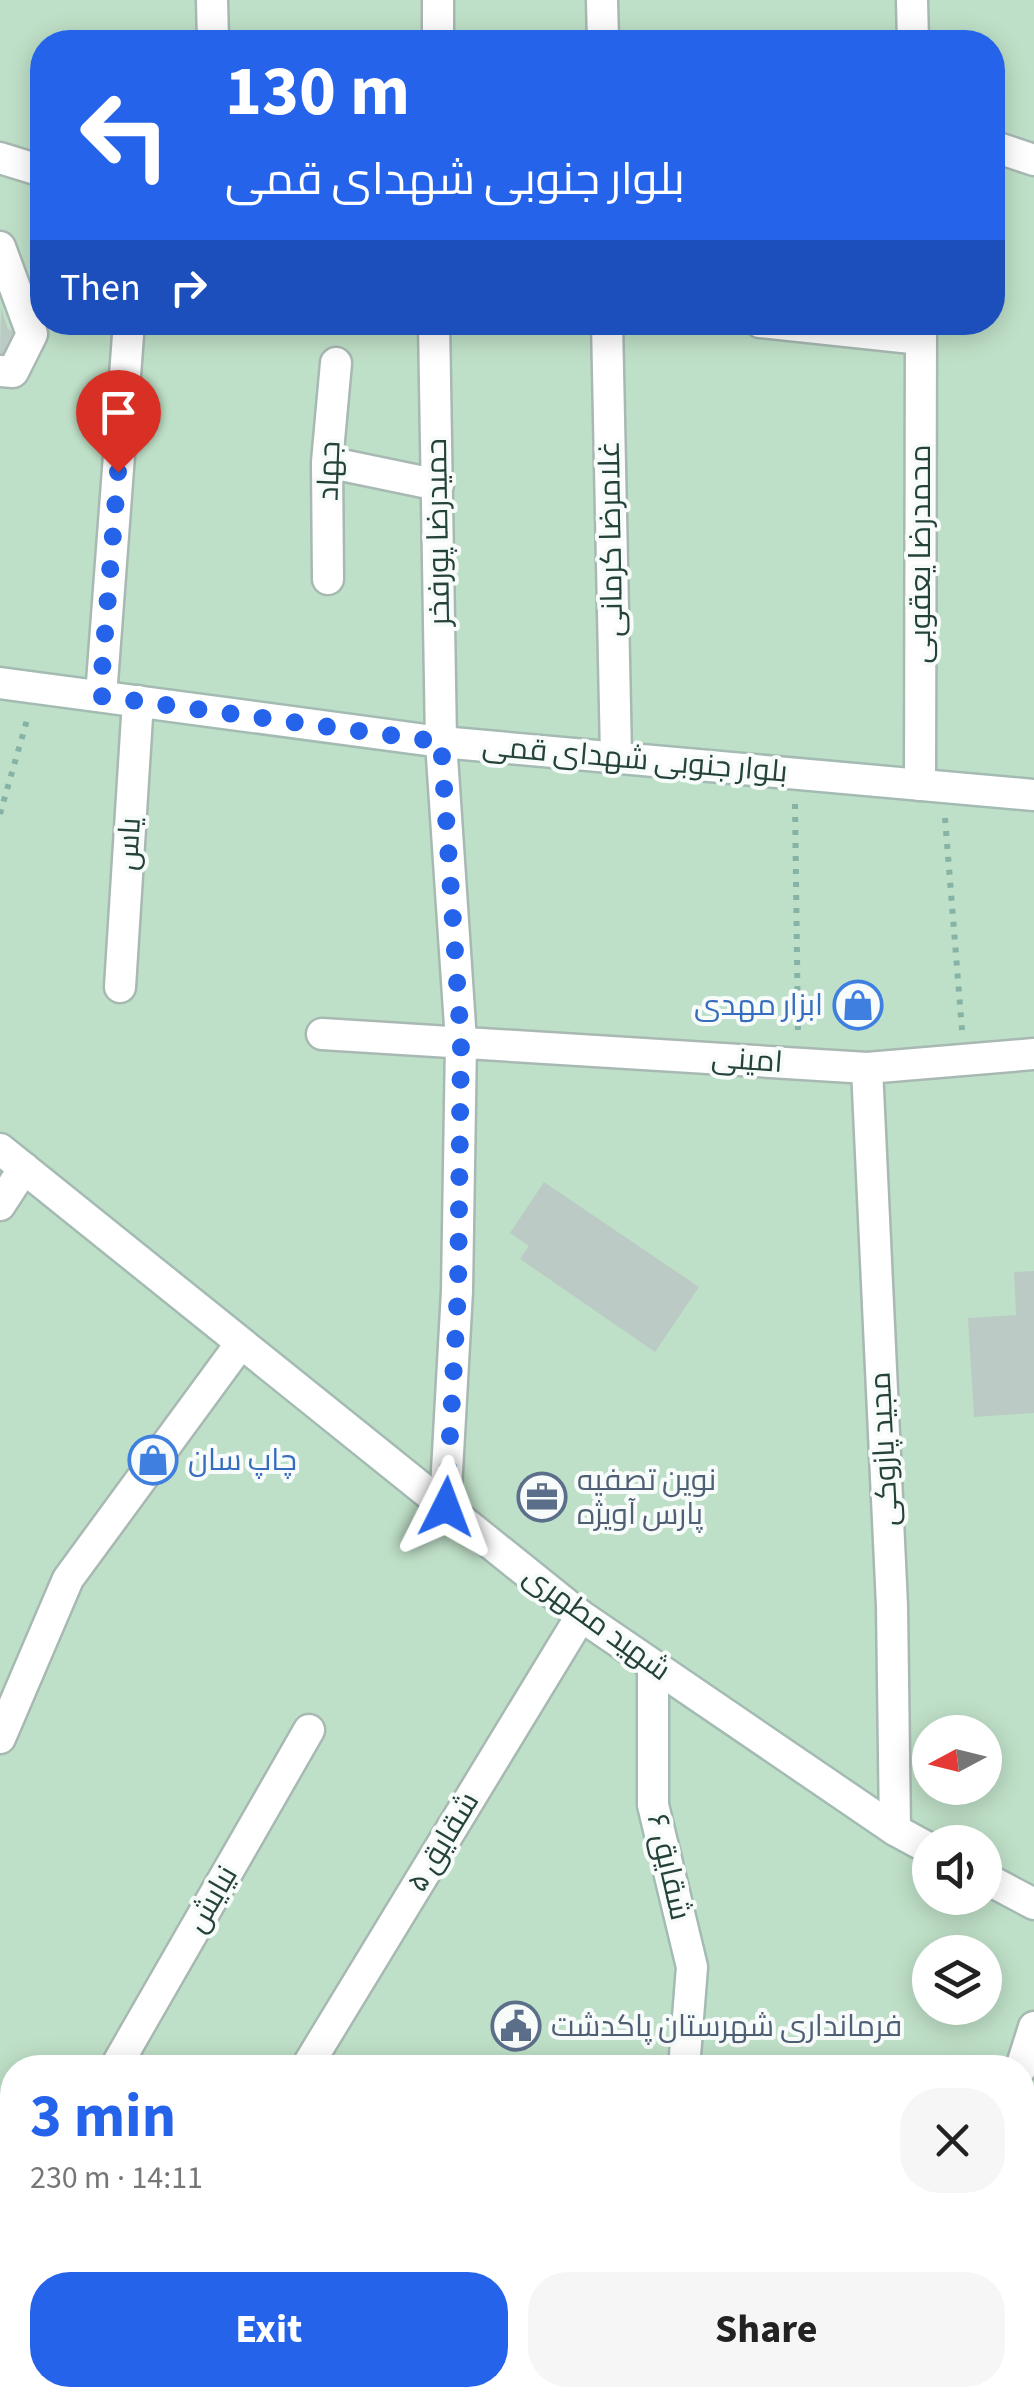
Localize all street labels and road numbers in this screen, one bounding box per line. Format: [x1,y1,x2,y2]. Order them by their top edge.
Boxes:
street label: حمیدرضا پورفخر [415,438,461,628]
street label: جهاد [306,440,352,502]
street label: غلامرضا کرمانی [588,441,634,637]
street label: محمدرضا یعقوبی [899,444,942,664]
street label: بلوار جنوبی شهدای قمی [480,724,790,794]
street label: یاس [106,816,152,872]
street label: امینی [710,1036,784,1084]
street label: مجید پازوکی [858,1371,910,1527]
street label: شهید مطهری [514,1555,680,1691]
street label: شقایق ۵ [396,1784,490,1900]
street label: شقایق ۶ [636,1810,702,1924]
street label: نیایش [176,1857,248,1941]

